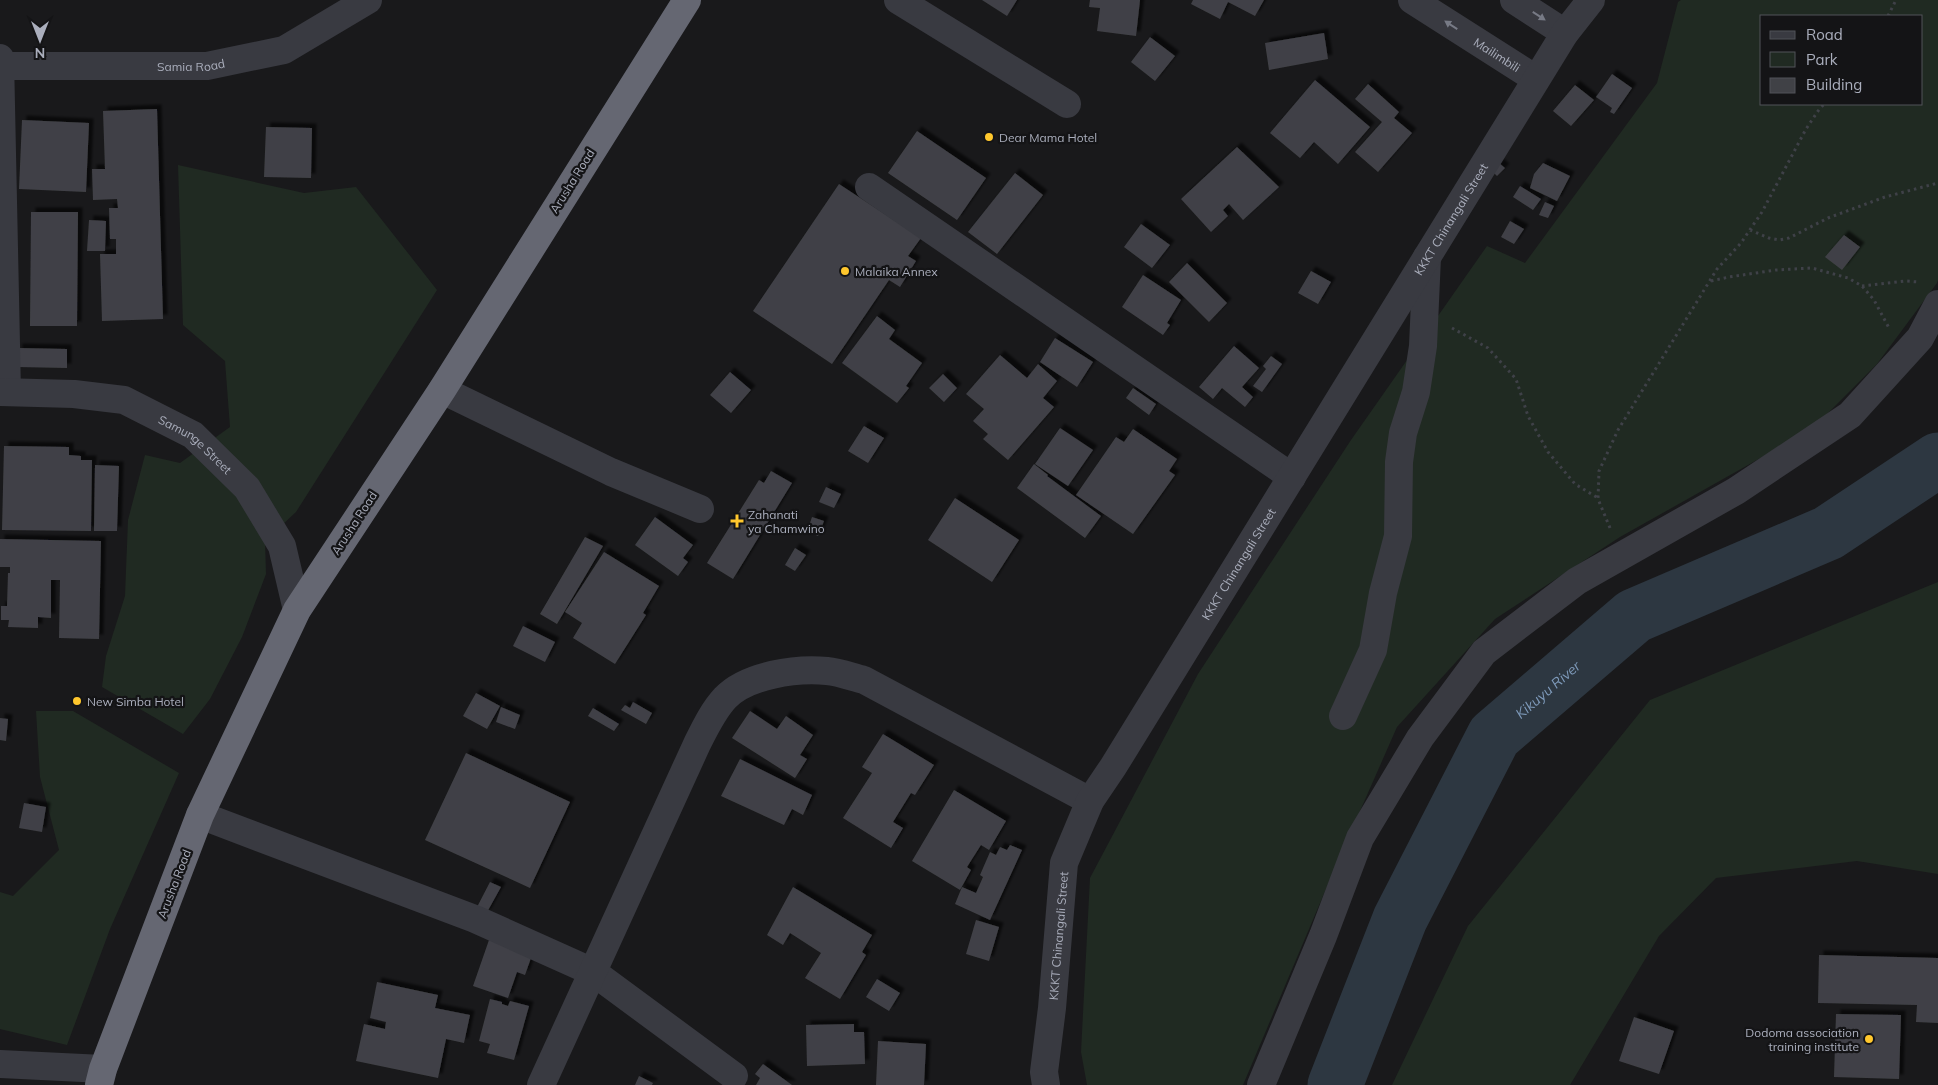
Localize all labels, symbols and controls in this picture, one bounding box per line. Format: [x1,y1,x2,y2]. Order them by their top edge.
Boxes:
one-way arrow [1533,12,1546,21]
north arrow [15,15,65,65]
legend [1760,15,1923,105]
one-way arrow [1444,20,1458,29]
text: Road [1806,25,1843,44]
street label: Mailimbili [1471,34,1523,75]
text: N [35,44,45,62]
text: Park [1806,50,1838,69]
street label: Samia Road [157,55,226,74]
text: Building [1806,75,1862,94]
place label: Dear Mama Hotel [999,130,1097,145]
marker: Dear Mama Hotel [983,131,995,143]
street label: Arusha Road [546,146,598,216]
street label: KKKT Chinangali Street [1410,160,1491,278]
place label: Malaika Annex [855,264,938,279]
marker: Malaika Annex [839,265,851,277]
street label: Samunge Street [156,411,235,477]
street label: Arusha Road [328,488,380,558]
street label: KKKT Chinangali Street [1198,505,1278,623]
place label: Zahanati ya Chamwino [748,507,825,536]
marker: Zahanati ya Chamwino [730,514,744,528]
water label: Kikuyu River [1512,656,1585,723]
place label: New Simba Hotel [87,694,184,709]
marker: New Simba Hotel [71,695,83,707]
street label: Arusha Road [154,847,194,921]
street label: KKKT Chinangali Street [1045,871,1071,1001]
place label: Dodoma association training institute [1745,1025,1859,1054]
marker: Dodoma association training institute [1863,1033,1875,1045]

